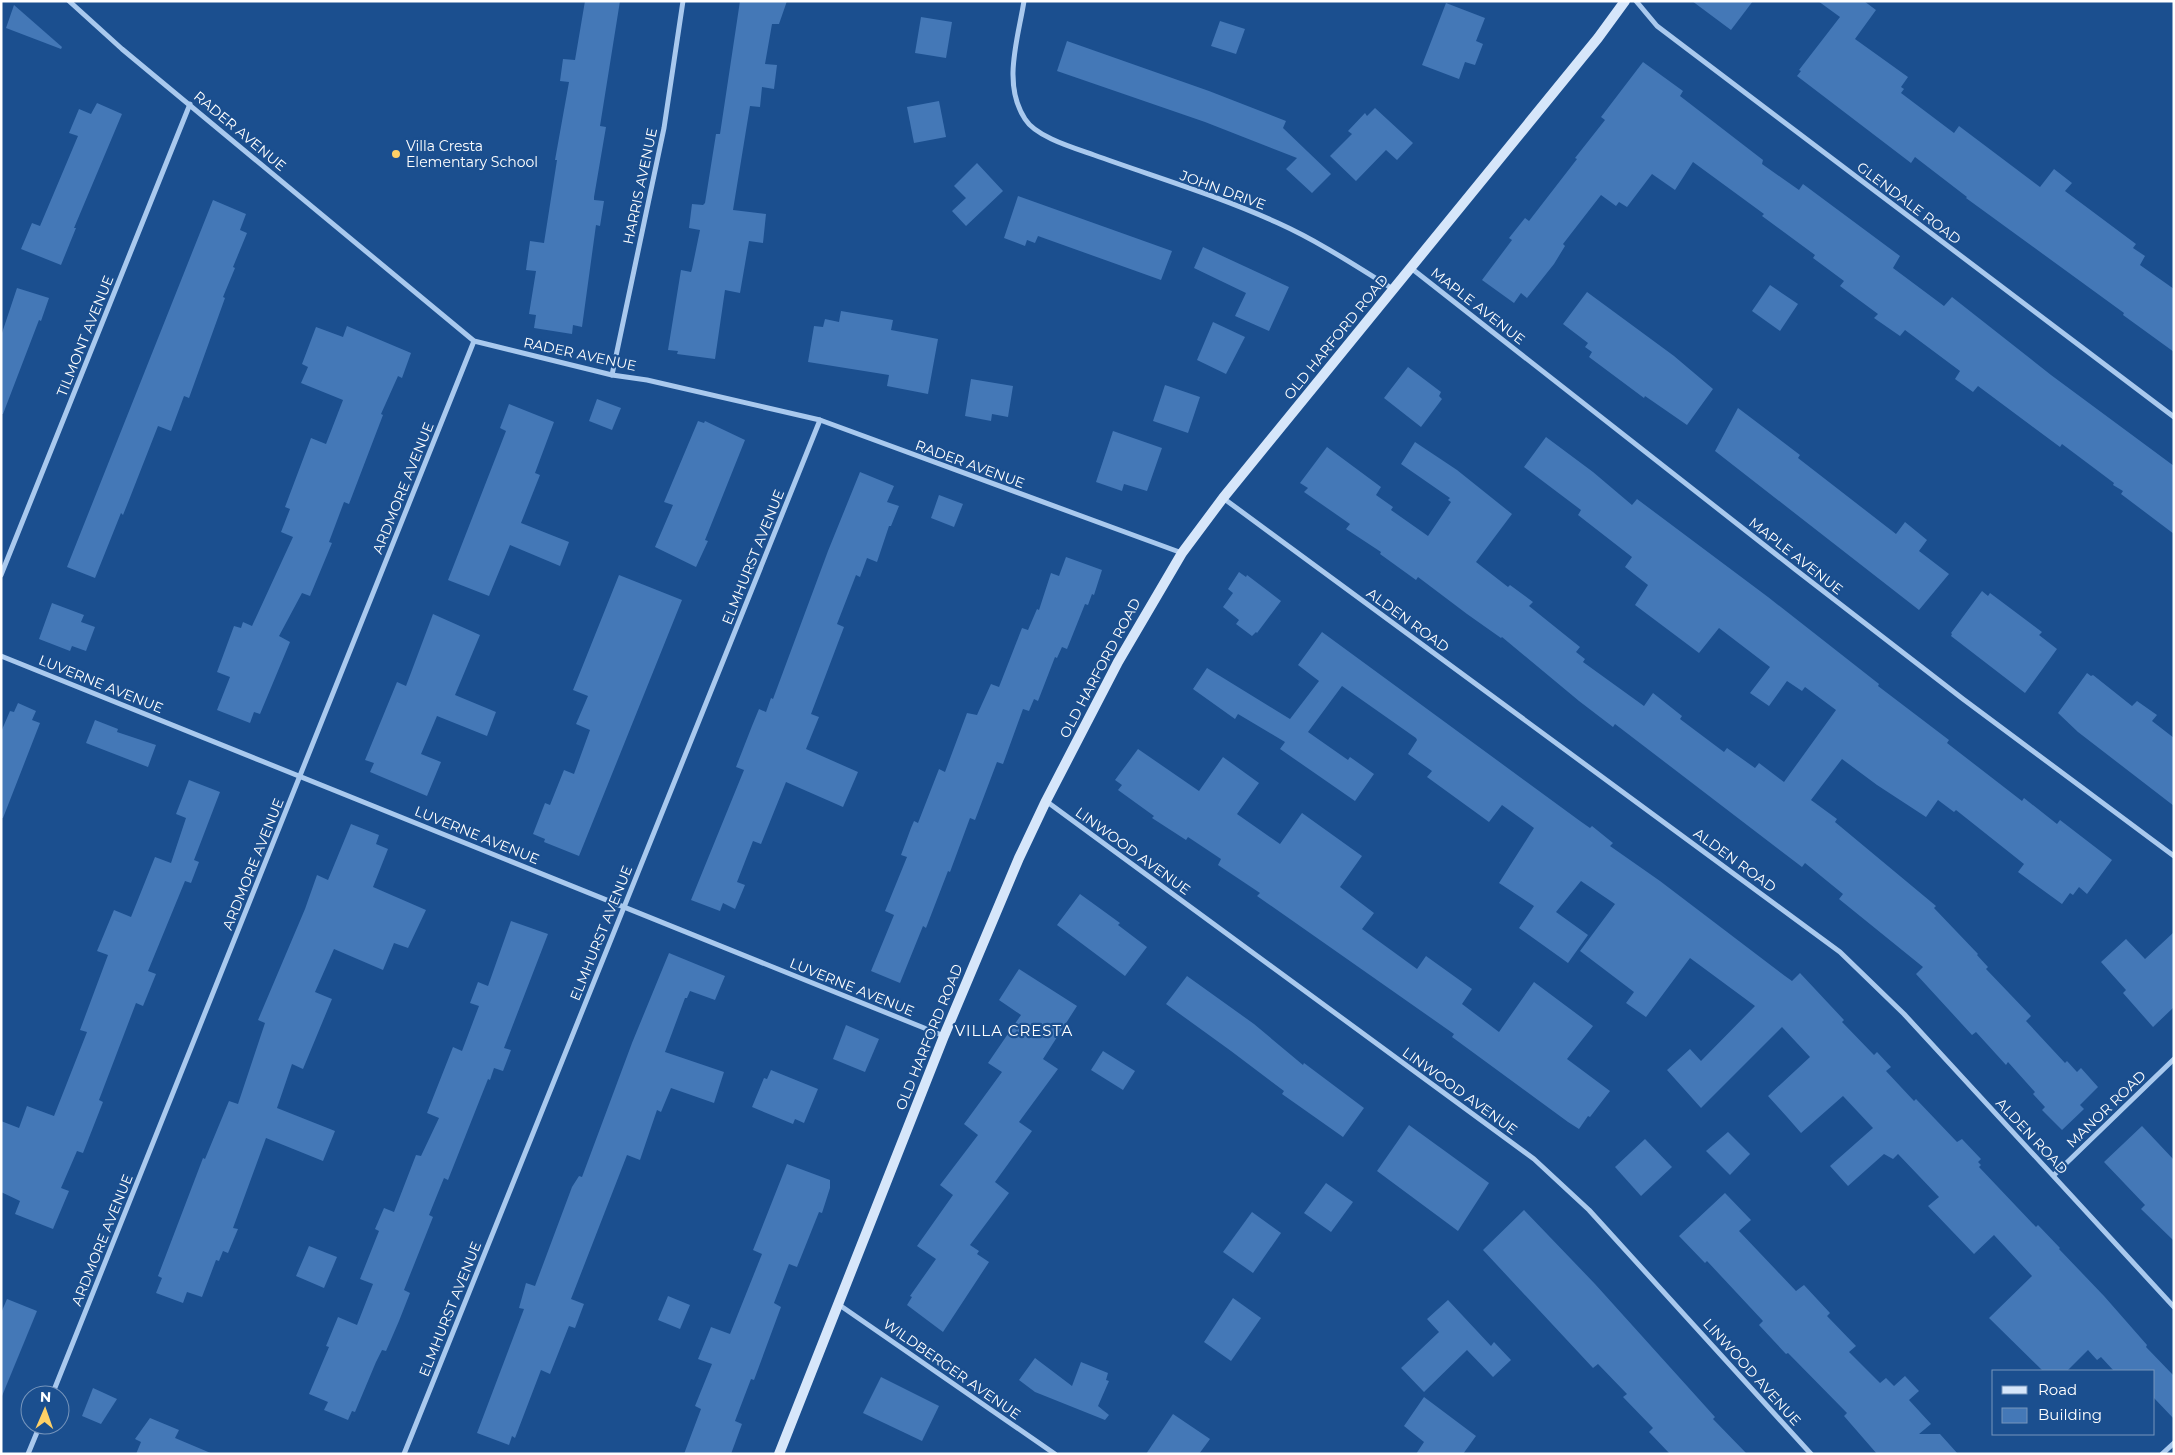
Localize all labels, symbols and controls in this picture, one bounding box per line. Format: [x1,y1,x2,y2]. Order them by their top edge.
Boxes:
street label: RADER AVENUE [190,87,290,175]
street label: HARRIS AVENUE [619,126,661,246]
place label: Villa Cresta Elementary School [406,137,538,171]
marker: Villa Cresta Elementary School [390,148,402,160]
street label: GLENDALE ROAD [1853,158,1965,248]
street label: JOHN DRIVE [1177,166,1268,214]
street label: MAPLE AVENUE [1427,264,1529,348]
street label: OLD HARFORD ROAD [1280,271,1392,403]
street label: TILMONT AVENUE [52,273,118,399]
street label: RADER AVENUE [522,333,638,375]
street label: ARDMORE AVENUE [368,420,438,556]
street label: RADER AVENUE [913,436,1027,492]
street label: ELMHURST AVENUE [718,487,788,627]
street label: MAPLE AVENUE [1745,514,1847,598]
street label: ALDEN ROAD [1363,584,1453,656]
street label: OLD HARFORD ROAD [1055,595,1145,741]
street label: LUVERNE AVENUE [36,651,166,717]
street label: ARDMORE AVENUE [218,796,288,932]
street label: LUVERNE AVENUE [412,802,542,868]
street label: LINWOOD AVENUE [1072,803,1194,899]
street label: ALDEN ROAD [1690,824,1780,896]
street label: ELMHURST AVENUE [566,863,636,1003]
street label: LUVERNE AVENUE [787,954,917,1020]
street label: OLD HARFORD ROAD [891,961,967,1113]
district label: VILLA CRESTA [955,1021,1073,1040]
street label: LINWOOD AVENUE [1399,1043,1521,1139]
street label: MANOR ROAD [2062,1067,2150,1151]
street label: ALDEN ROAD [1992,1094,2072,1178]
street label: ARDMORE AVENUE [67,1172,137,1308]
street label: ELMHURST AVENUE [415,1239,485,1379]
street label: WILDBERGER AVENUE [880,1315,1024,1423]
street label: LINWOOD AVENUE [1699,1315,1805,1429]
legend [1992,1370,2155,1435]
text: Road [2038,1380,2077,1399]
north arrow [20,1385,70,1435]
text: N [39,1388,51,1406]
text: Building [2038,1405,2102,1424]

